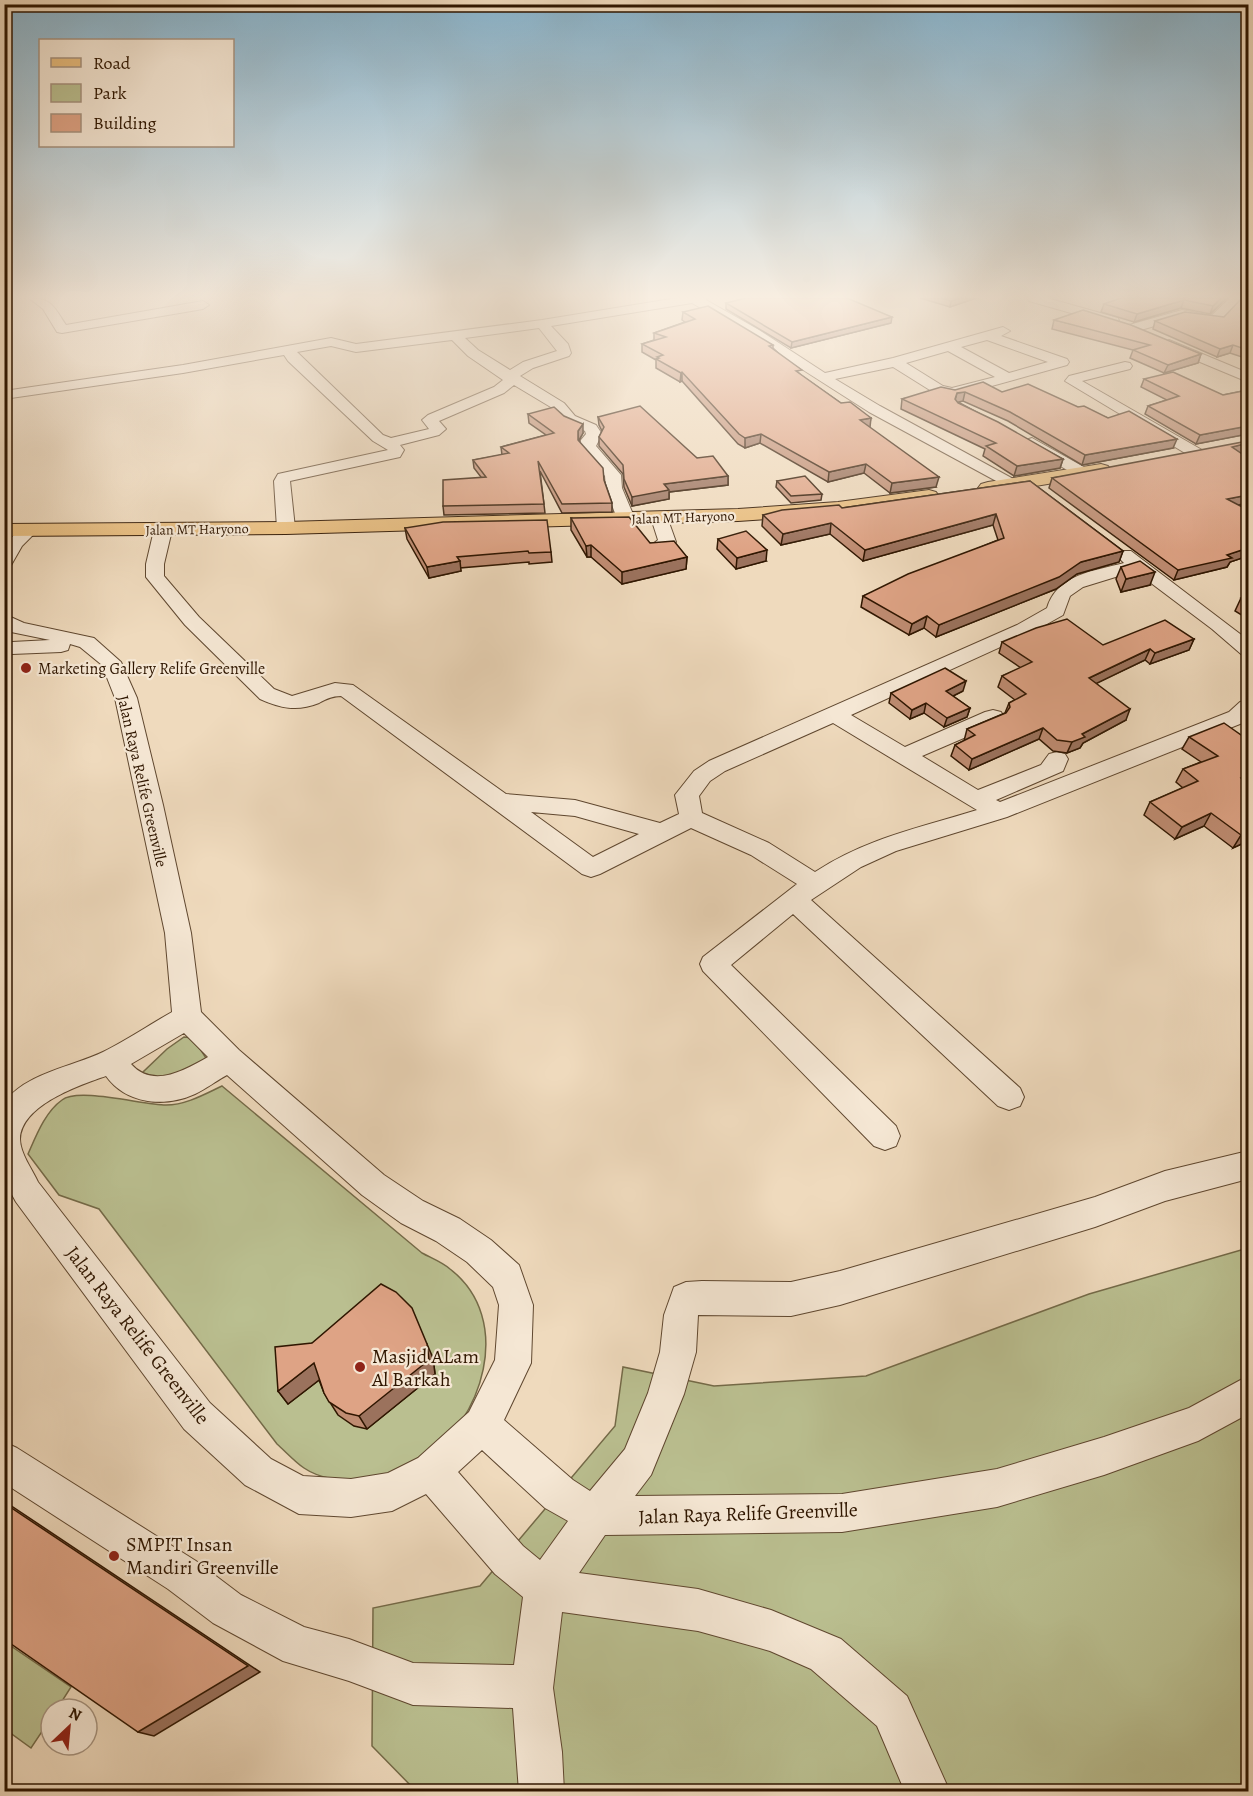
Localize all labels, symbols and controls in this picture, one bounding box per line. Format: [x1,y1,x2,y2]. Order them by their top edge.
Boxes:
legend [39,39,234,147]
text: Road [93,51,131,75]
text: Park [93,81,127,105]
text: Building [93,111,157,135]
street label: Jalan MT Haryono [631,506,735,529]
street label: Jalan MT Haryono [145,519,249,540]
place label: Marketing Gallery Relife Greenville [38,658,265,680]
marker: Marketing Gallery Relife Greenville [19,661,33,675]
street label: Jalan Raya Relife Greenville [112,693,172,869]
street label: Jalan Raya Relife Greenville [59,1241,216,1430]
place label: Masjid ALam Al Barkah [371,1343,480,1393]
marker: Masjid ALam Al Barkah [353,1360,367,1374]
street label: Jalan Raya Relife Greenville [638,1496,858,1531]
place label: SMPIT Insan Mandiri Greenville [126,1531,279,1581]
marker: SMPIT Insan Mandiri Greenville [107,1549,121,1563]
north arrow [39,1697,99,1757]
text: N [65,1702,86,1727]

